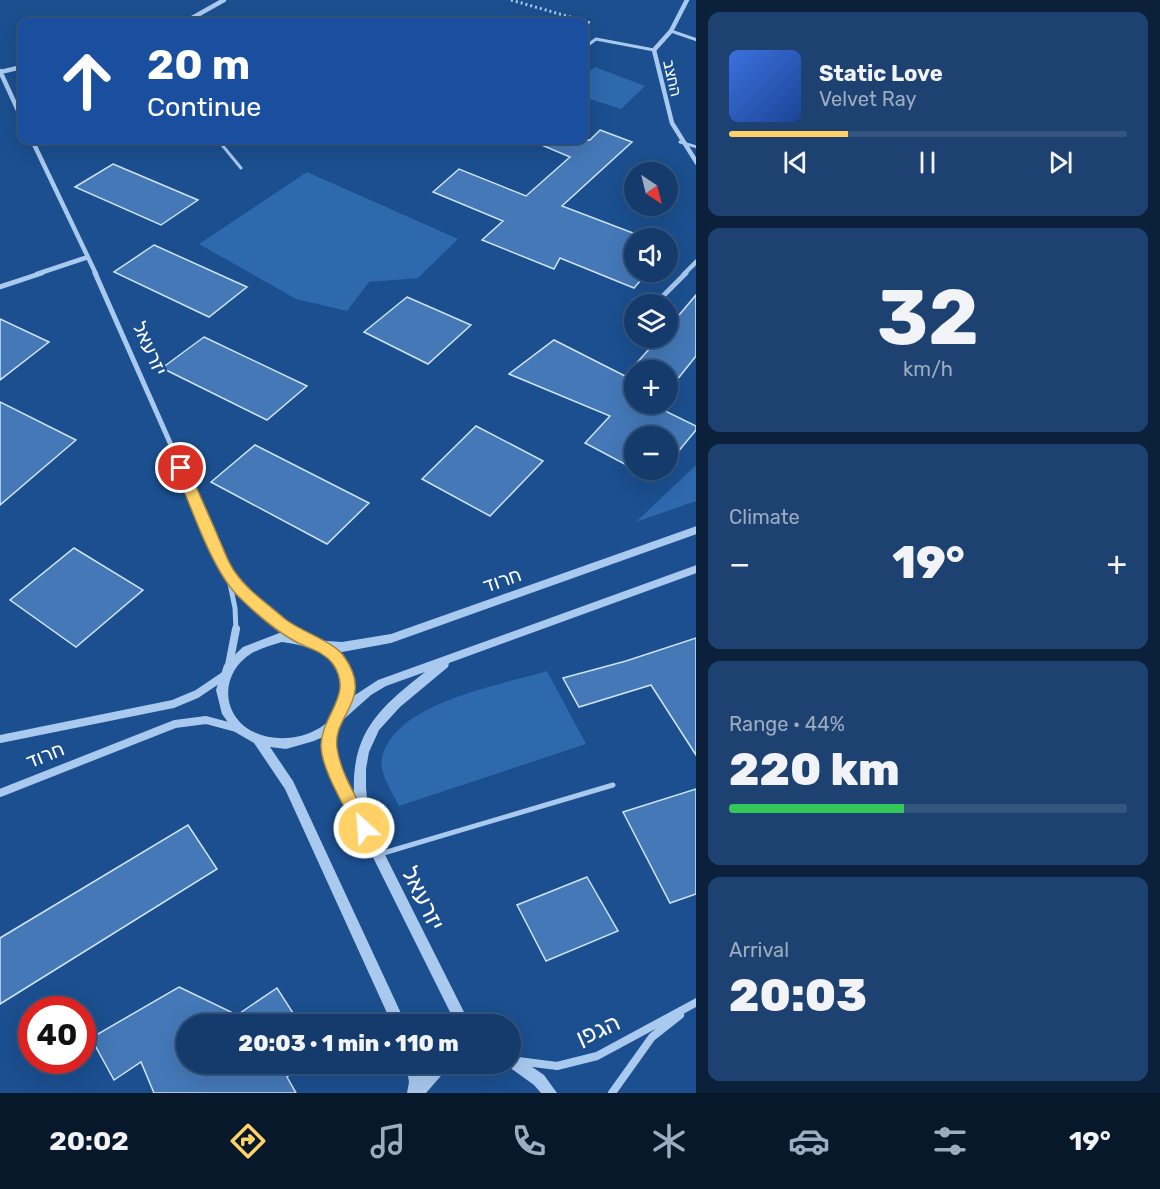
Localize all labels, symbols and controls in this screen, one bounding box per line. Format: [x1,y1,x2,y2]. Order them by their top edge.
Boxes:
text: 20 m [147,40,250,90]
icon: ahead [48,42,126,120]
street label: החצב [659,58,686,98]
text: Static Love [819,60,943,87]
text: Velvet Ray [819,87,917,111]
text: Continue [147,91,261,123]
icon: previous [779,146,812,179]
icon: pause [911,146,944,179]
icon: next [1044,146,1077,179]
north arrow [624,162,678,216]
map controls [624,162,678,480]
button: sound [624,228,678,282]
text: 32 [877,271,979,364]
button: layers [624,294,678,348]
street label: יזרעאל [127,317,173,379]
text: km/h [903,357,953,381]
button: + [624,360,678,414]
button: − [624,426,678,480]
pin [155,442,206,493]
icon: arrive [164,451,197,484]
text: Climate [729,505,800,529]
text: 19° [892,536,965,589]
text: − [729,544,750,583]
text: + [1106,544,1127,583]
street label: חרוד [480,562,524,598]
text: Range · 44% [729,712,845,736]
street label: חרוד [22,737,68,773]
text: 220 km [729,743,900,796]
position arrow [332,796,396,860]
street label: יזרעאל [395,861,451,935]
text: Arrival [729,938,789,962]
text: 20:03 [729,969,867,1022]
speed limit sign: 40 [18,996,96,1074]
street label: הגפן [572,1008,624,1052]
text: 20:03 · 1 min · 110 m [238,1030,459,1057]
icon: directions [227,1120,269,1162]
icon: music [367,1120,409,1162]
icon: phone [508,1120,550,1162]
icon: climate [648,1120,690,1162]
icon: car [788,1120,830,1162]
icon: filters [929,1120,971,1162]
text: 20:02 [49,1125,129,1157]
text: 19° [1069,1125,1111,1157]

